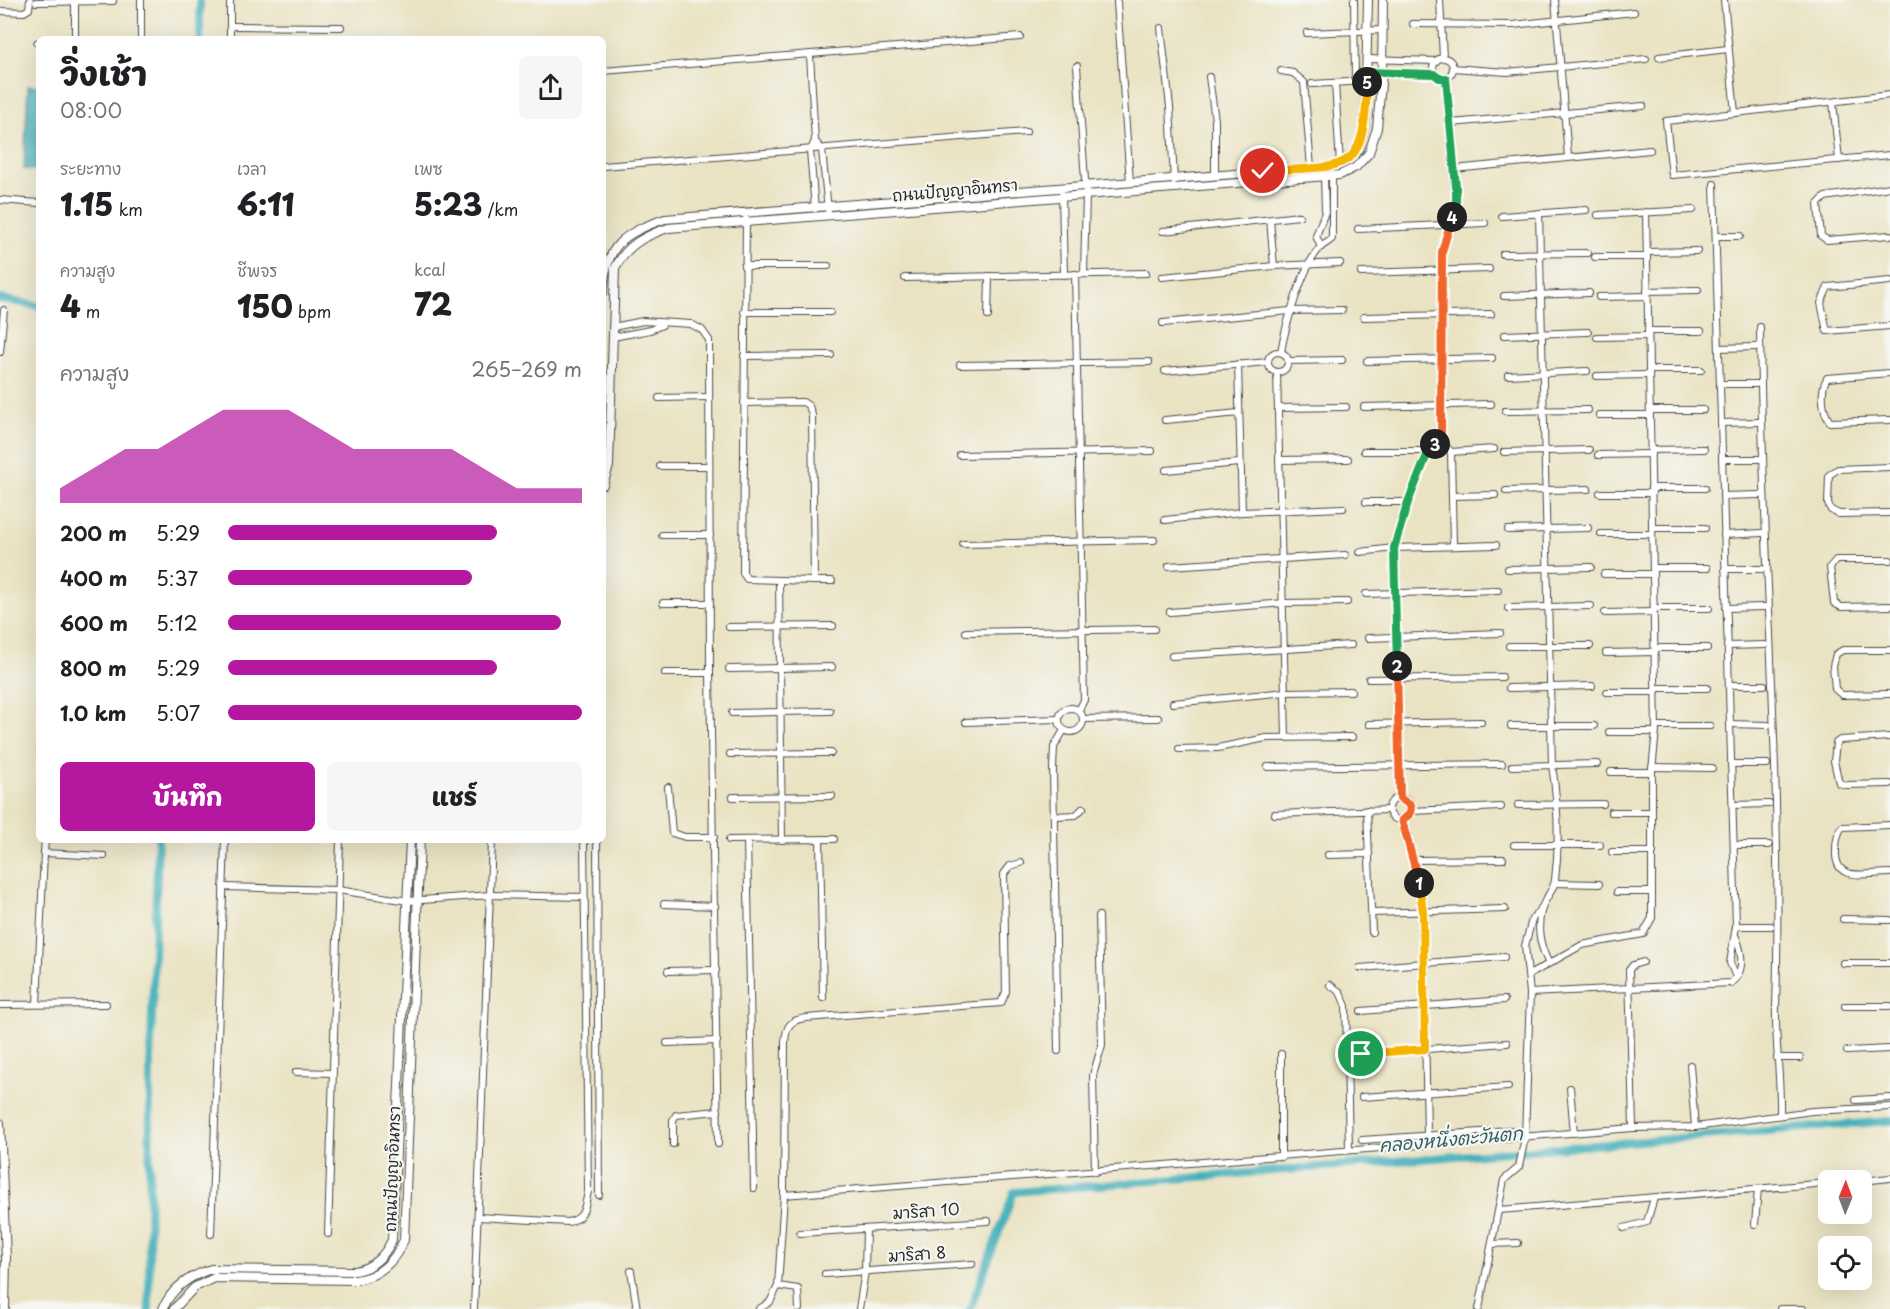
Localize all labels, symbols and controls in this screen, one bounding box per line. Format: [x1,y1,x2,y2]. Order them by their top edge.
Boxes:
text: วิ่งเช้า [60,47,147,97]
button: share [519,56,582,119]
pin: 5 [1352,67,1382,97]
text: 5 [1362,70,1372,94]
text: 08:00 [60,95,122,125]
pin [1237,145,1288,196]
icon: check [1246,154,1279,187]
text: ระยะทาง [60,156,121,180]
text: เวลา [237,156,267,180]
text: เพซ [414,156,443,180]
street label: ถนนปัญญาอินทรา [891,172,1019,206]
text: 1.15 [60,181,113,226]
text: 6:11 [237,181,295,226]
text: 5:23 [414,181,482,226]
text: km [113,197,143,221]
text: /km [482,197,518,221]
pin: 4 [1437,202,1467,232]
text: 4 [1447,205,1457,229]
text: kcal [414,257,446,281]
text: ความสูง [60,258,115,282]
text: ชีพจร [237,258,277,282]
text: 72 [414,281,452,326]
text: 4 [60,283,81,328]
text: 150 [237,283,293,328]
text: m [81,299,100,323]
text: bpm [293,299,331,323]
text: 265–269 m [471,354,582,384]
text: ความสูง [60,358,129,388]
pin: 3 [1420,429,1450,459]
text: 3 [1430,432,1440,456]
text: 200 m [60,518,127,548]
text: 5:29 [156,518,200,548]
text: 400 m [60,563,128,593]
text: 5:37 [156,563,198,593]
text: 600 m [60,608,128,638]
text: 5:12 [156,608,198,638]
pin: 2 [1382,651,1412,681]
text: 800 m [60,653,127,683]
text: 5:29 [156,653,200,683]
text: 2 [1391,654,1403,678]
text: 1.0 km [60,698,127,728]
text: 5:07 [156,698,200,728]
button: บันทึก [60,762,315,831]
button: แชร์ [327,762,582,831]
pin: 1 [1404,868,1434,898]
text: 1 [1415,871,1423,895]
pin [1335,1028,1386,1079]
icon: arrive [1344,1037,1377,1070]
street label: ถนนปัญญาอินทรา [377,1106,405,1232]
water label: คลองหนึ่งตะวันตก [1378,1117,1525,1158]
north arrow [1818,1170,1872,1224]
map controls [1818,1170,1872,1290]
street label: มาริสา 10 [892,1196,960,1224]
button: locate [1818,1236,1872,1290]
street label: มาริสา 8 [887,1239,947,1267]

